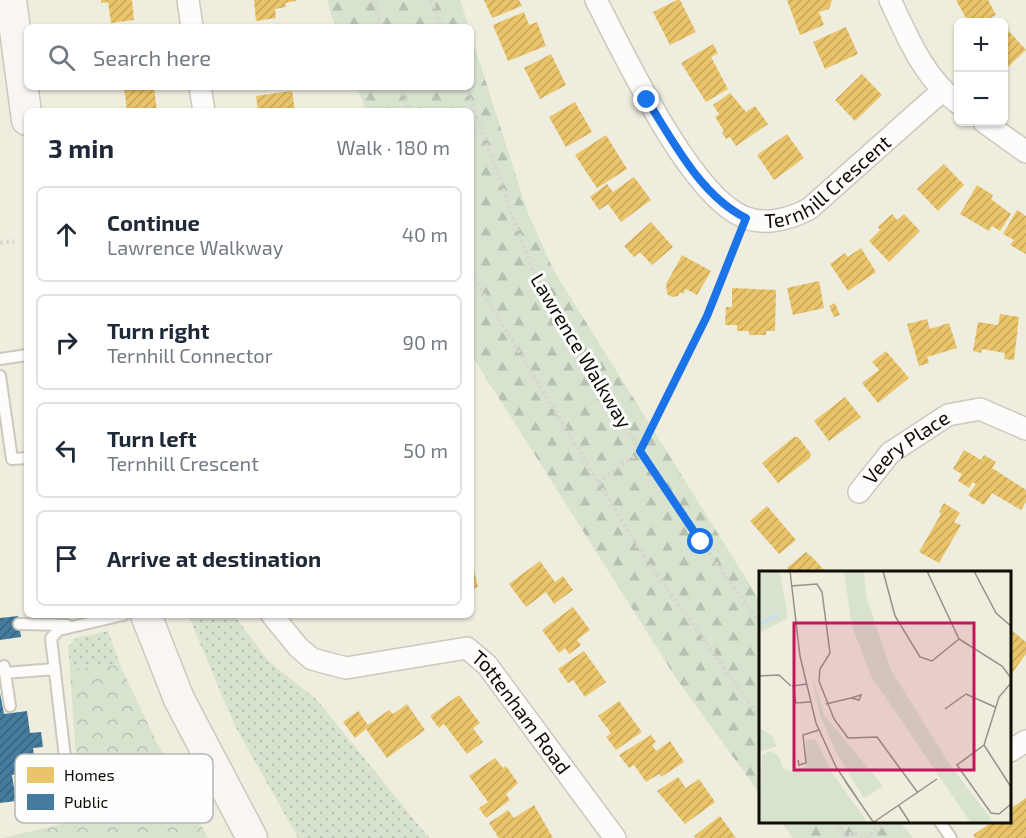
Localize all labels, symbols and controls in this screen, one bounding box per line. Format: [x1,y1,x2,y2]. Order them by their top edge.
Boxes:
map controls [954,18,1008,126]
button: + [954,18,1008,72]
search box [24,24,474,90]
icon: search [45,41,78,74]
text: Search here [93,44,211,70]
button: − [954,72,1008,126]
route end [633,86,659,112]
street label: Ternhill Crescent [764,129,895,232]
text: 3 min [48,132,114,163]
text: Walk · 180 m [337,135,450,159]
text: Continue [107,209,200,235]
icon: ahead [50,218,83,251]
text: 40 m [402,222,448,246]
text: Lawrence Walkway [107,235,283,259]
street label: Lawrence Walkway [526,269,638,433]
text: Turn right [107,317,209,343]
icon: right [50,326,83,359]
text: 90 m [403,330,448,354]
text: Ternhill Connector [107,343,273,367]
street label: Veery Place [857,405,953,488]
text: Turn left [107,425,196,451]
icon: left [50,434,83,467]
text: 50 m [403,438,448,462]
text: Ternhill Crescent [107,451,259,475]
route start [687,528,713,554]
icon: arrive [50,542,83,575]
text: Arrive at destination [107,545,321,571]
inset map [759,571,1011,823]
street label: Tottenham Road [467,645,576,778]
legend [15,754,213,823]
text: Homes [64,765,115,784]
text: Public [64,792,108,811]

